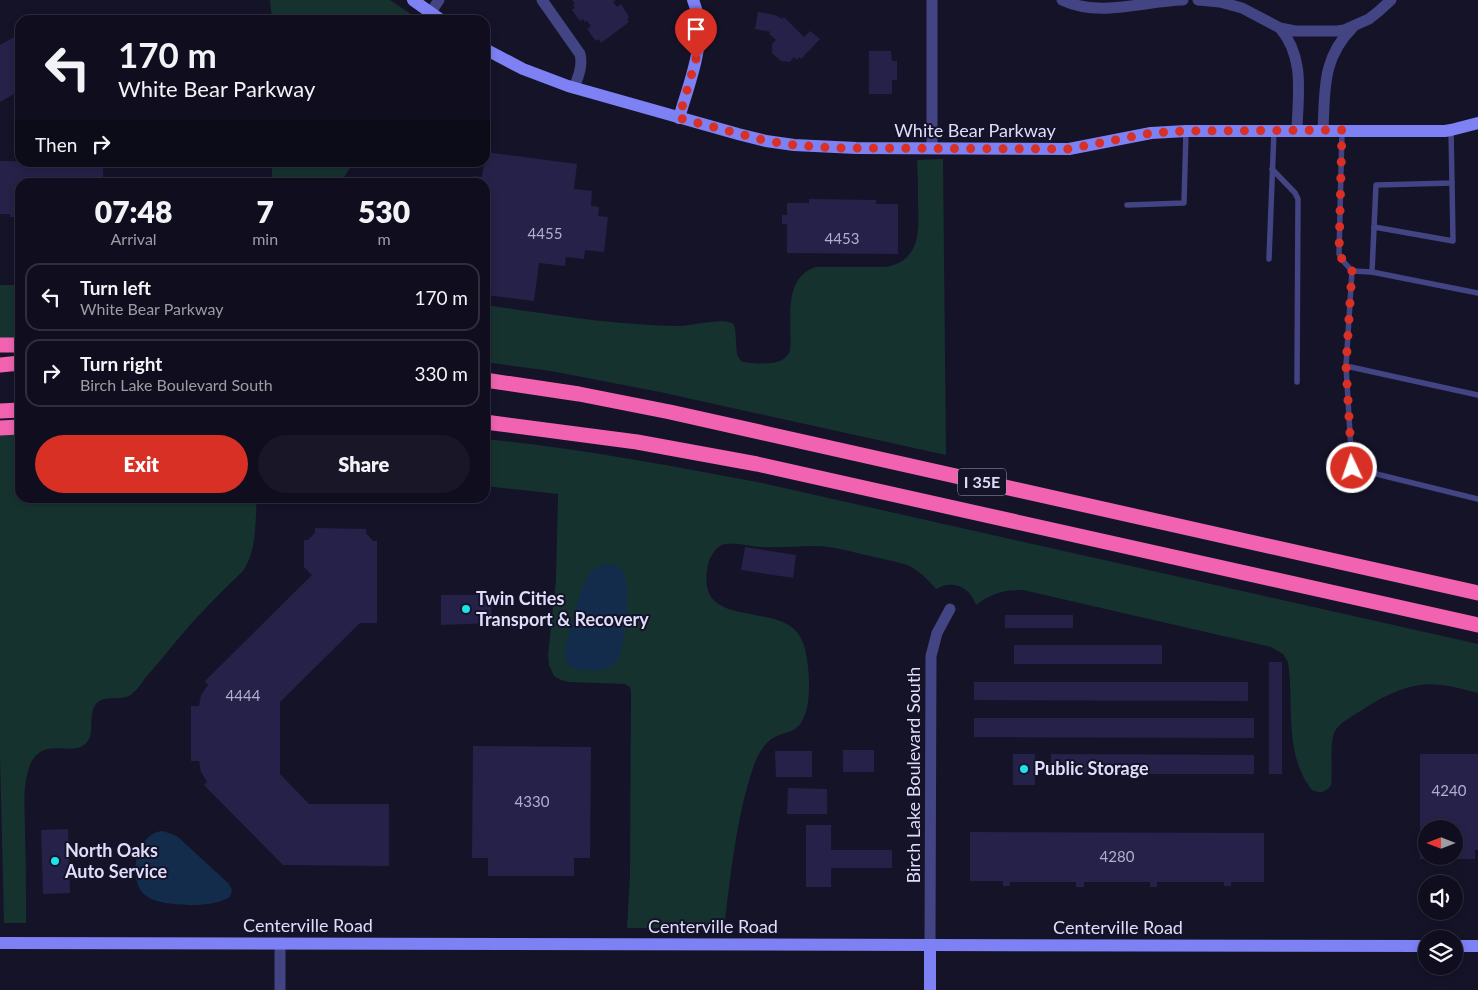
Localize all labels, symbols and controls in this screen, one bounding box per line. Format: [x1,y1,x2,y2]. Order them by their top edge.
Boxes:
pin [675,8,717,59]
icon: arrive [682,15,710,43]
text: 170 m [118,33,217,75]
icon: left [35,35,100,100]
text: White Bear Parkway [118,75,315,102]
street label: White Bear Parkway [894,119,1056,141]
icon: right [87,130,115,158]
text: Then [35,133,77,156]
text: 07:48 [95,193,172,229]
text: 7 [256,193,274,229]
text: 530 [358,193,410,229]
house number: 4455 [528,224,562,242]
text: Arrival [111,229,157,248]
text: min [252,229,278,248]
text: m [377,229,391,248]
house number: 4453 [825,229,859,247]
text: Turn left [80,276,151,299]
icon: left [37,283,65,311]
text: 170 m [414,286,468,309]
text: White Bear Parkway [80,299,223,318]
text: Turn right [80,352,162,375]
icon: right [37,359,65,387]
text: 330 m [414,362,468,385]
text: Birch Lake Boulevard South [80,375,273,394]
button: Exit [35,435,248,493]
button: Share [258,435,470,493]
position arrow [1325,441,1377,493]
road number: I 35E [958,468,1006,496]
place label: Twin Cities Transport & Recovery [476,587,649,630]
marker: Twin Cities Transport & Recovery [460,603,472,615]
street label: Birch Lake Boulevard South [902,667,924,883]
house number: 4444 [226,686,261,704]
place label: Public Storage [1034,757,1149,779]
marker: Public Storage [1018,763,1030,775]
house number: 4240 [1432,781,1467,799]
house number: 4330 [515,792,550,810]
north arrow [1418,820,1462,865]
map controls [1418,820,1463,975]
place label: North Oaks Auto Service [64,839,168,882]
house number: 4280 [1100,847,1135,865]
marker: North Oaks Auto Service [49,855,61,867]
button: sound [1418,875,1463,920]
street label: Centerville Road [243,914,373,936]
street label: Centerville Road [648,915,778,937]
street label: Centerville Road [1053,916,1183,938]
button: layers [1418,930,1463,975]

